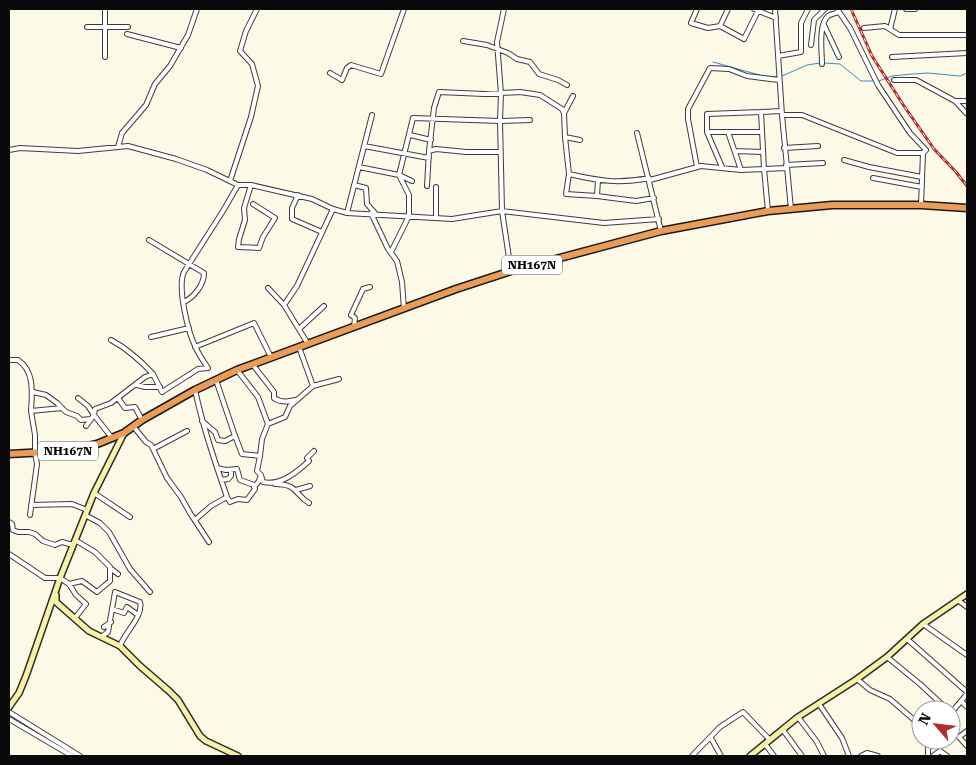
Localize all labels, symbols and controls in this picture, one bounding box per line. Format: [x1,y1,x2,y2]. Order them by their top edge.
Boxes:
road number: NH167N [502,256,562,274]
road number: NH167N [38,442,98,461]
north arrow [911,700,961,750]
text: N [915,710,934,727]

